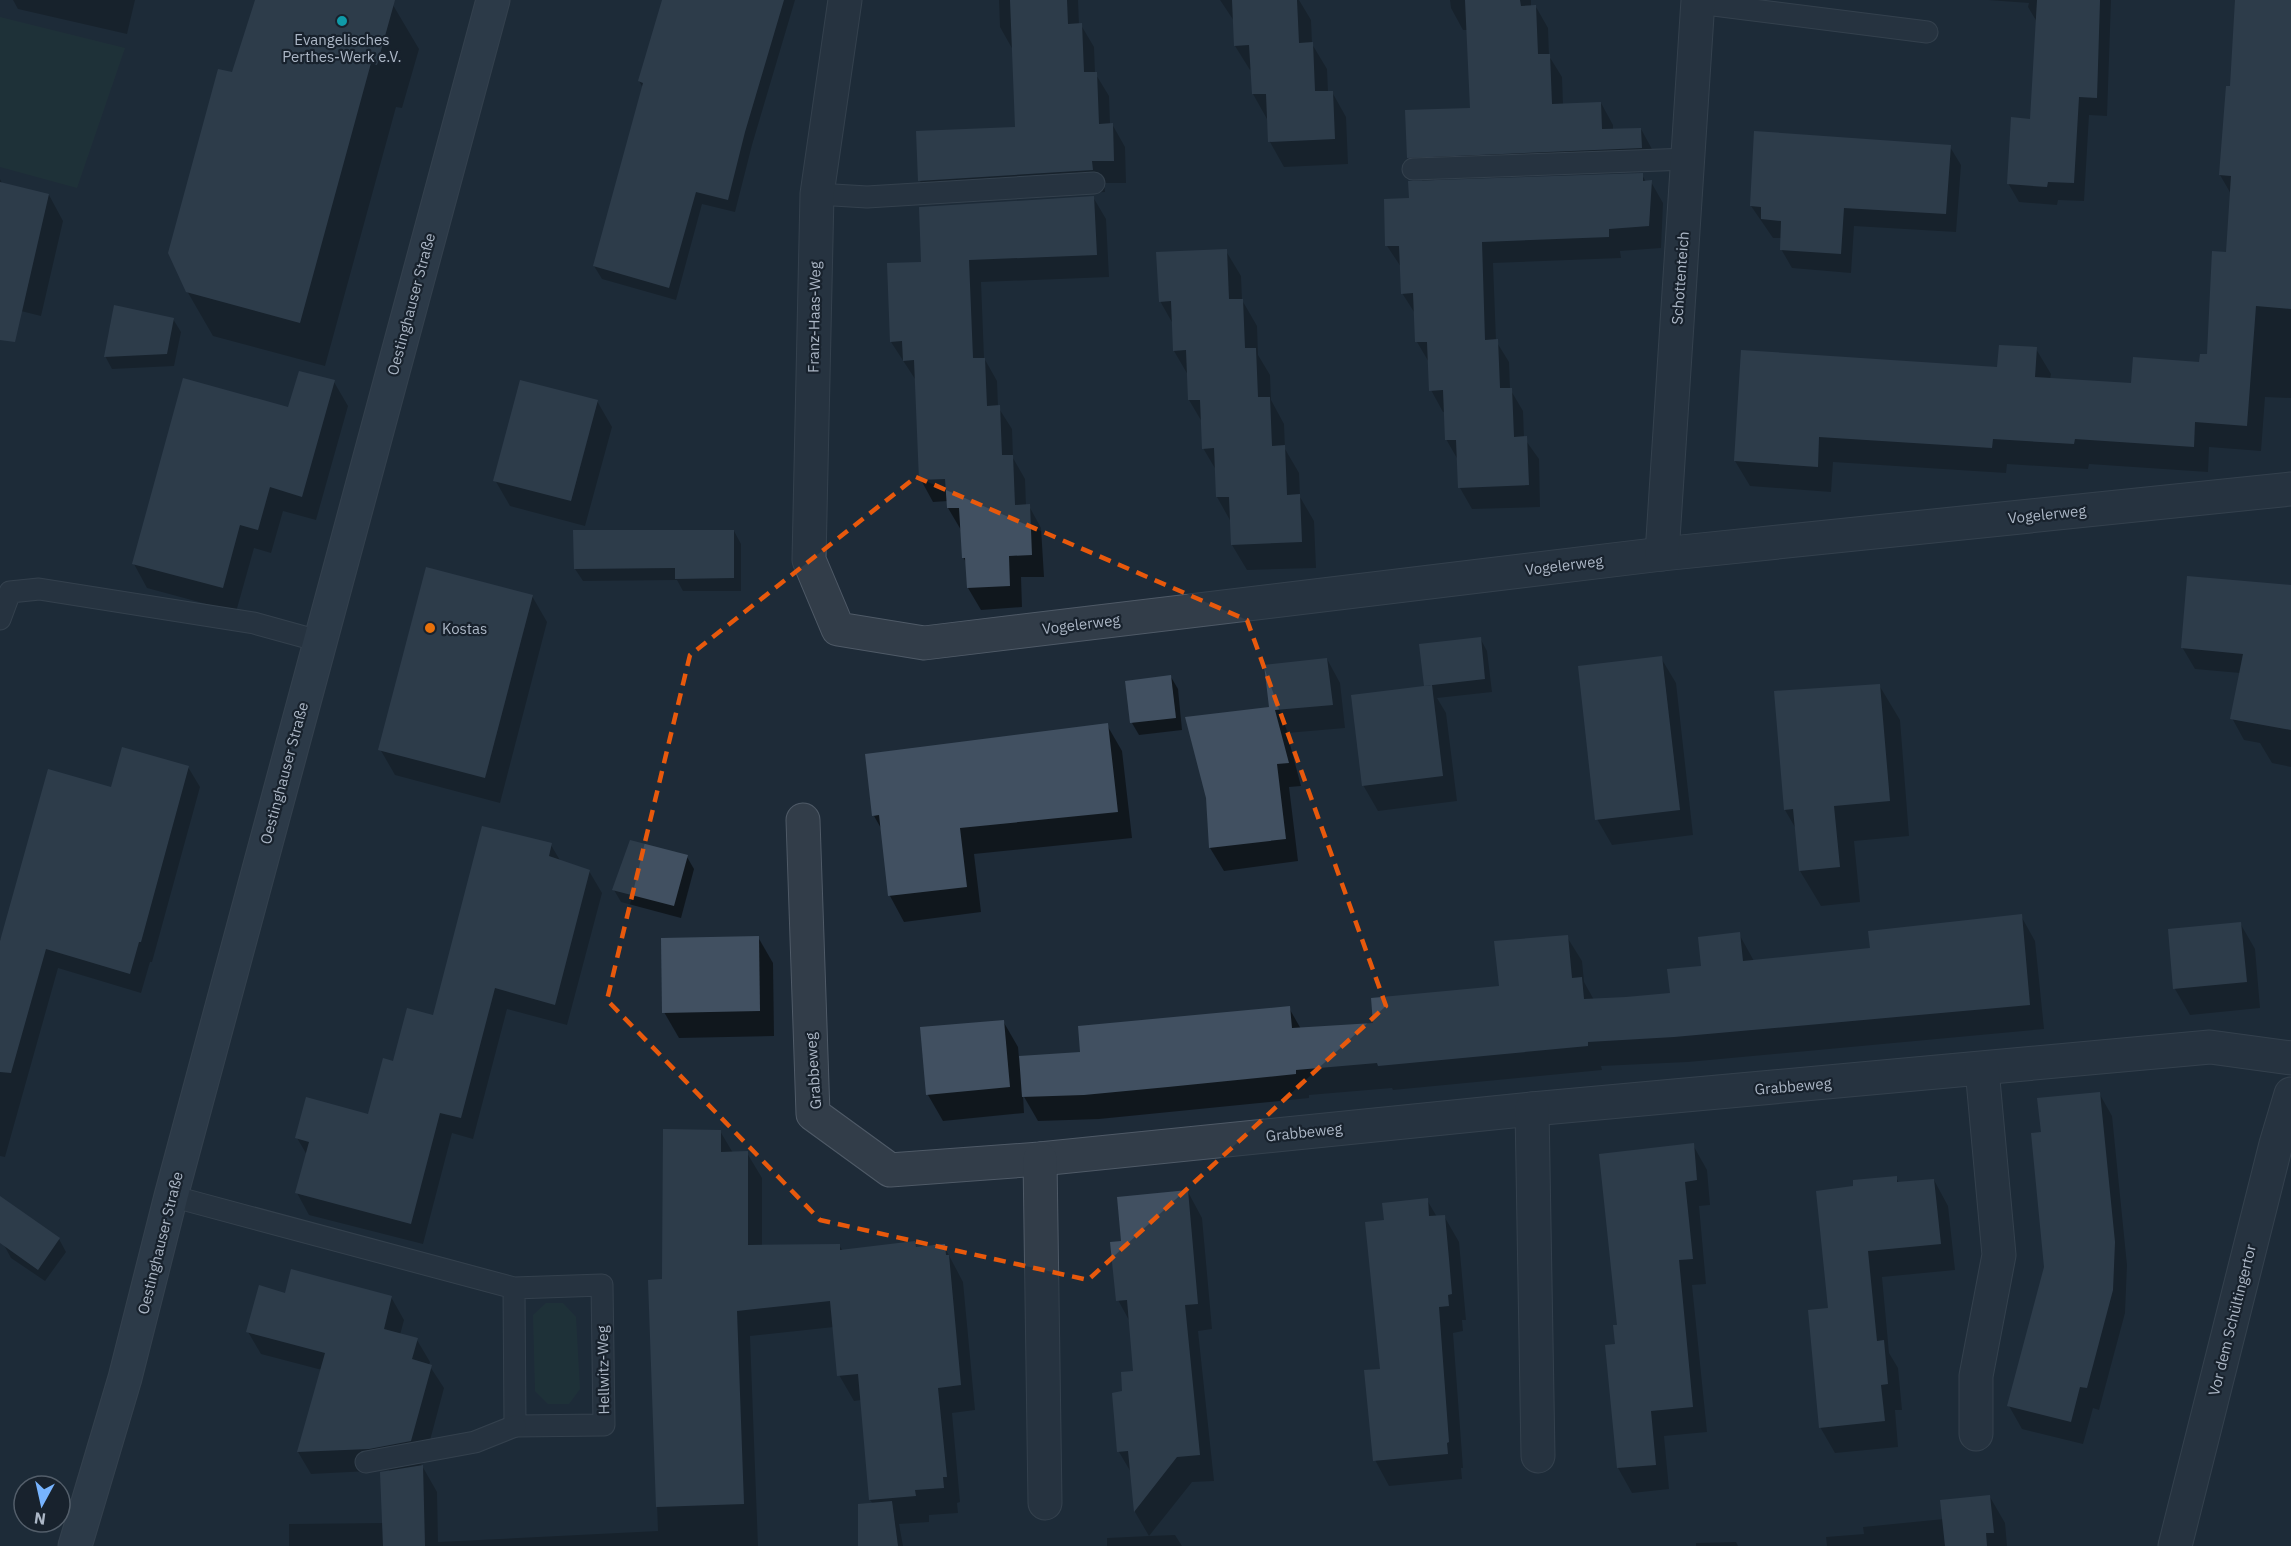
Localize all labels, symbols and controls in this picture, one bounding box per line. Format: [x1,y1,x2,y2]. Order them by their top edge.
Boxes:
marker: Evangelisches Perthes-Werk e.V. [335,14,349,28]
place label: Evangelisches Perthes-Werk e.V. [282,30,402,66]
street label: Oestinghauser Straße [383,231,439,377]
street label: Schottenteich [1667,231,1693,325]
street label: Franz-Haas-Weg [804,261,824,373]
street label: Vogelerweg [2007,500,2087,528]
street label: Vogelerweg [1524,551,1604,579]
street label: Vogelerweg [1041,610,1121,638]
place label: Kostas [442,619,487,638]
marker: Kostas [423,621,437,635]
street label: Oestinghauser Straße [256,700,312,846]
street label: Grabbeweg [801,1032,825,1110]
street label: Grabbeweg [1754,1073,1832,1099]
street label: Grabbeweg [1265,1119,1343,1145]
street label: Oestinghauser Straße [133,1170,187,1316]
street label: Vor dem Schültingertor [2204,1242,2260,1398]
street label: Hellwitz-Weg [593,1325,613,1415]
north arrow [12,1474,72,1534]
text: N [33,1508,47,1530]

